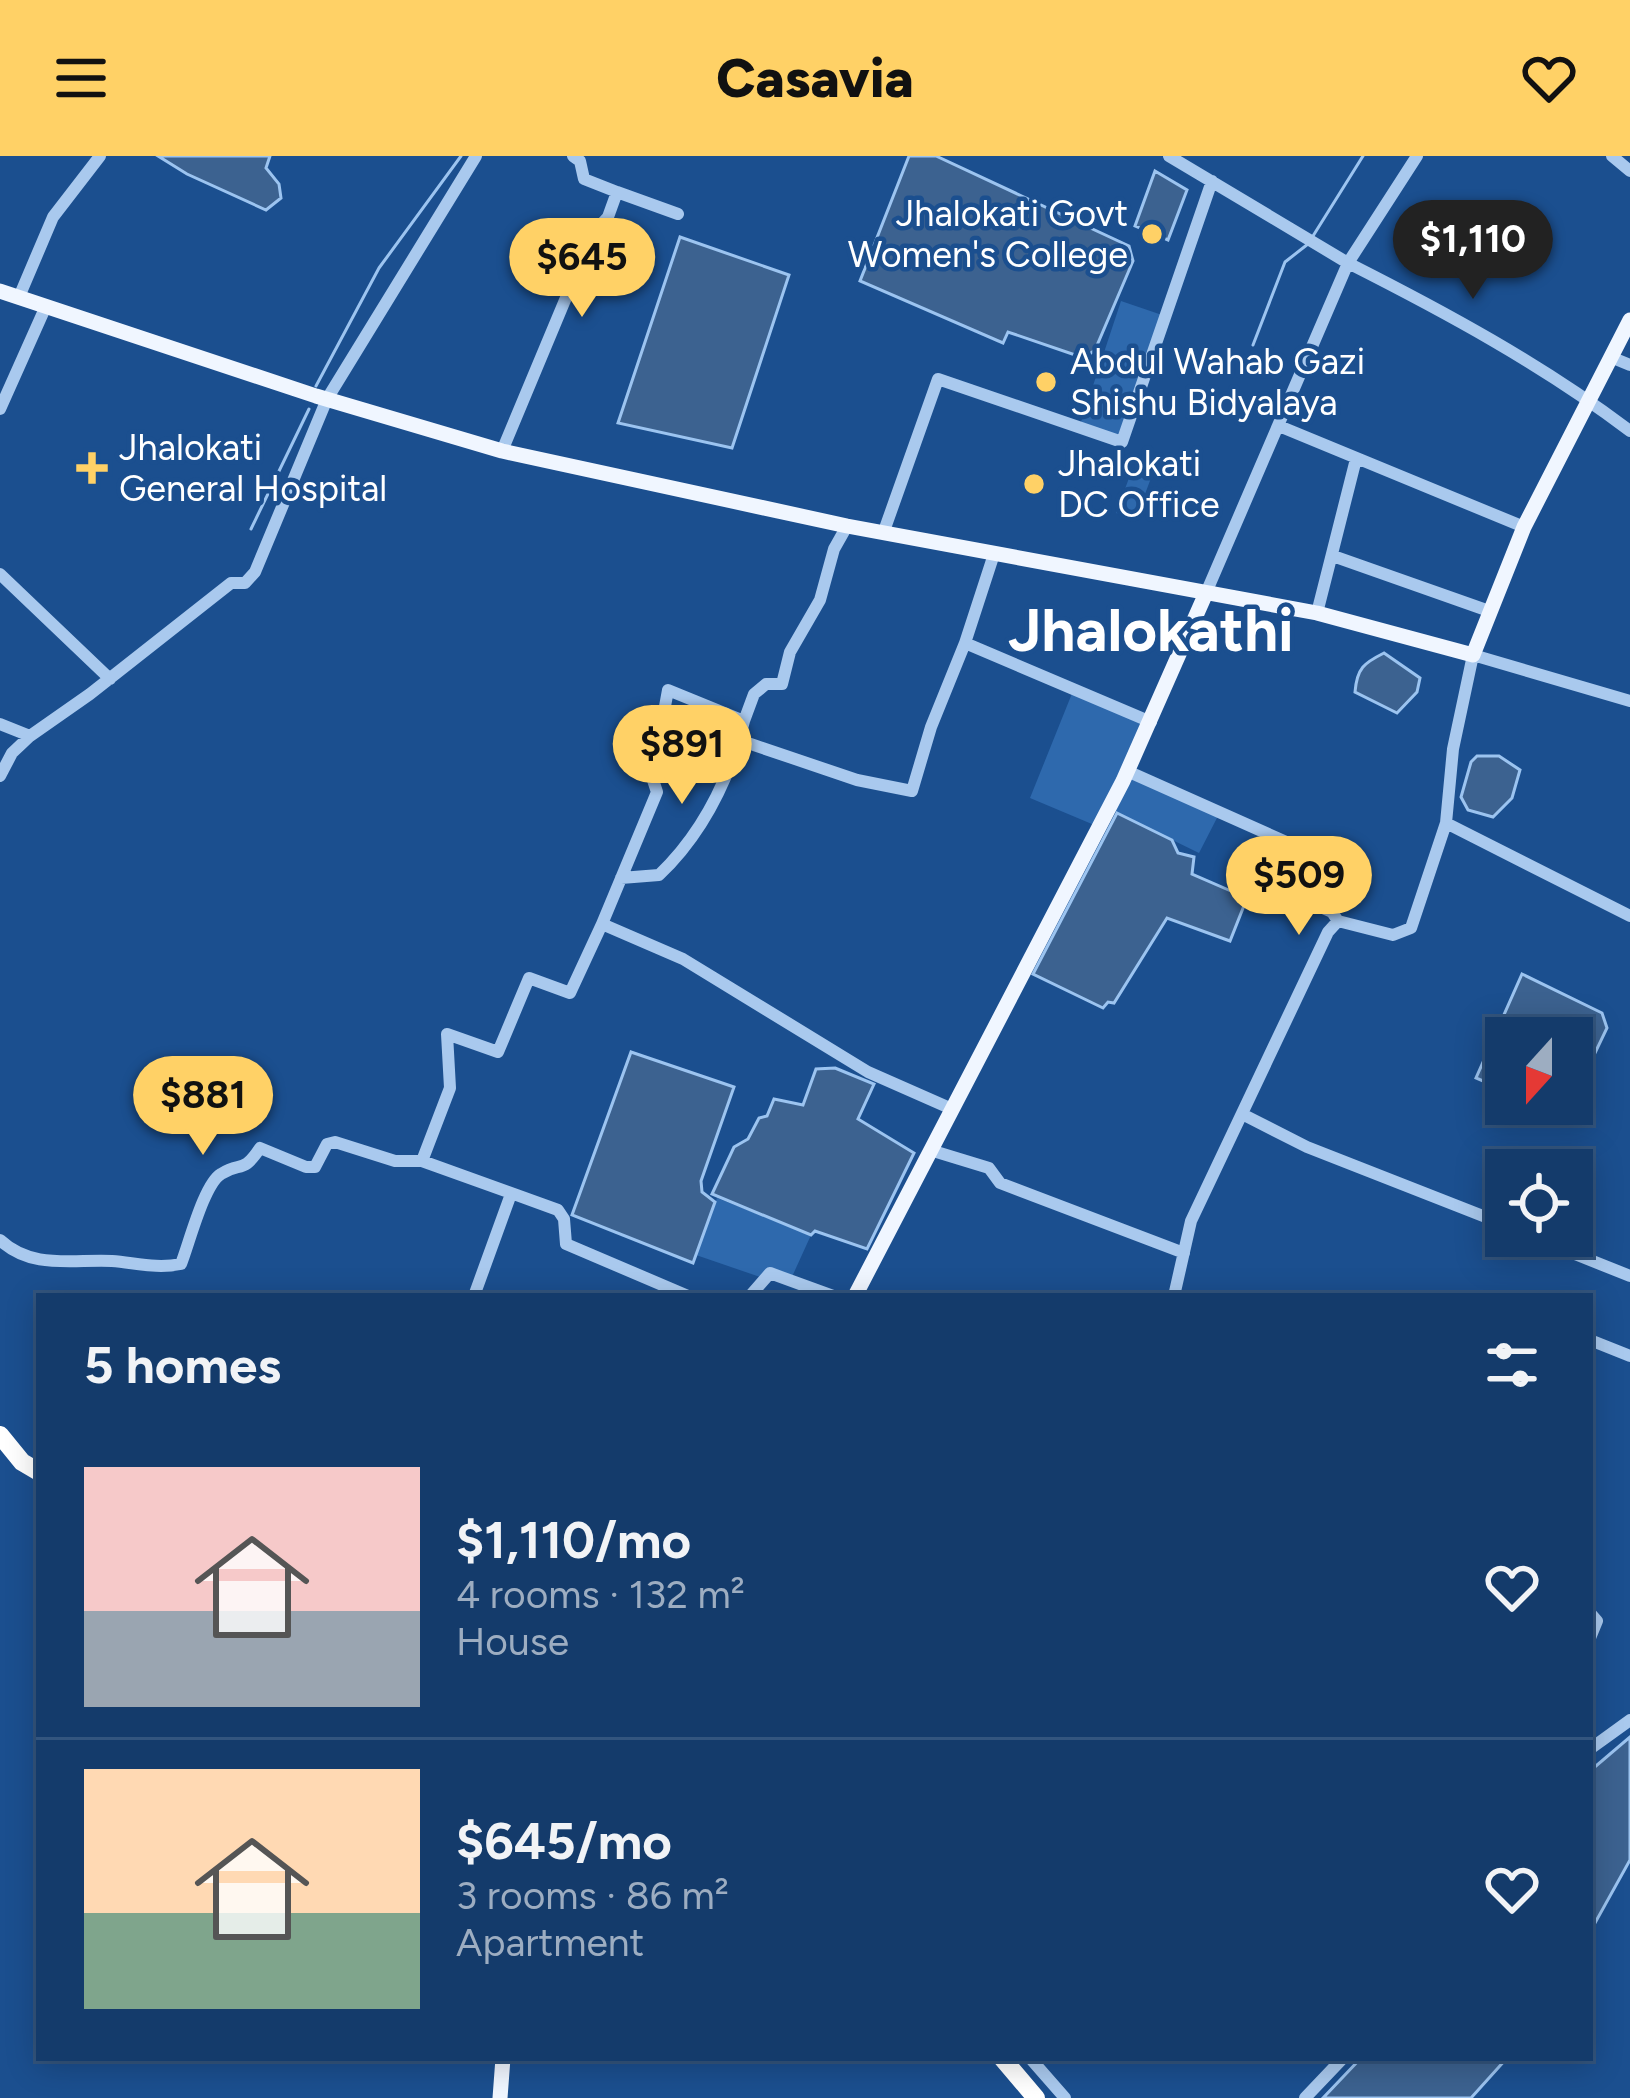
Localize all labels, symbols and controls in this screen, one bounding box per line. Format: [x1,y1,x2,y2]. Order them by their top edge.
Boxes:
icon: menu [48,45,114,111]
icon: heart [1516,45,1582,111]
text: Casavia [716,46,914,111]
place label: Jhalokati Govt Women's College [848,192,1128,276]
pin: $1,110 [1375,200,1571,302]
text: $1,110 [1420,215,1526,262]
pin: $645 [511,218,653,320]
marker: Jhalokati Govt Women's College [1139,221,1165,247]
text: $645 [536,233,628,280]
place label: Abdul Wahab Gazi Shishu Bidyalaya [1070,340,1365,424]
marker: Abdul Wahab Gazi Shishu Bidyalaya [1033,369,1059,395]
place label: Jhalokati General Hospital [119,426,387,510]
place label: Jhalokati DC Office [1058,442,1220,526]
marker: Jhalokati General Hospital [76,452,108,484]
marker: Jhalokati DC Office [1021,471,1047,497]
district label: Jhalokathi [1008,594,1294,666]
pin: $891 [611,705,753,807]
text: $891 [640,720,724,767]
pin: $509 [1228,836,1370,938]
text: $509 [1253,851,1345,898]
north arrow [1485,1017,1593,1125]
map controls [1485,1017,1593,1257]
pin: $881 [132,1056,274,1158]
text: $881 [160,1071,246,1118]
button: locate [1485,1149,1593,1257]
icon: filters [1479,1332,1545,1398]
text: 5 homes [84,1335,281,1396]
text: $1,110/mo [456,1510,691,1571]
icon: home [180,1515,324,1659]
icon: heart [1479,1554,1545,1620]
text: 4 rooms · 132 m² [456,1571,745,1618]
text: House [456,1618,569,1665]
text: $645/mo [456,1811,672,1872]
icon: home [180,1817,324,1961]
icon: heart [1479,1856,1545,1922]
text: 3 rooms · 86 m² [456,1872,729,1919]
text: Apartment [456,1919,644,1966]

